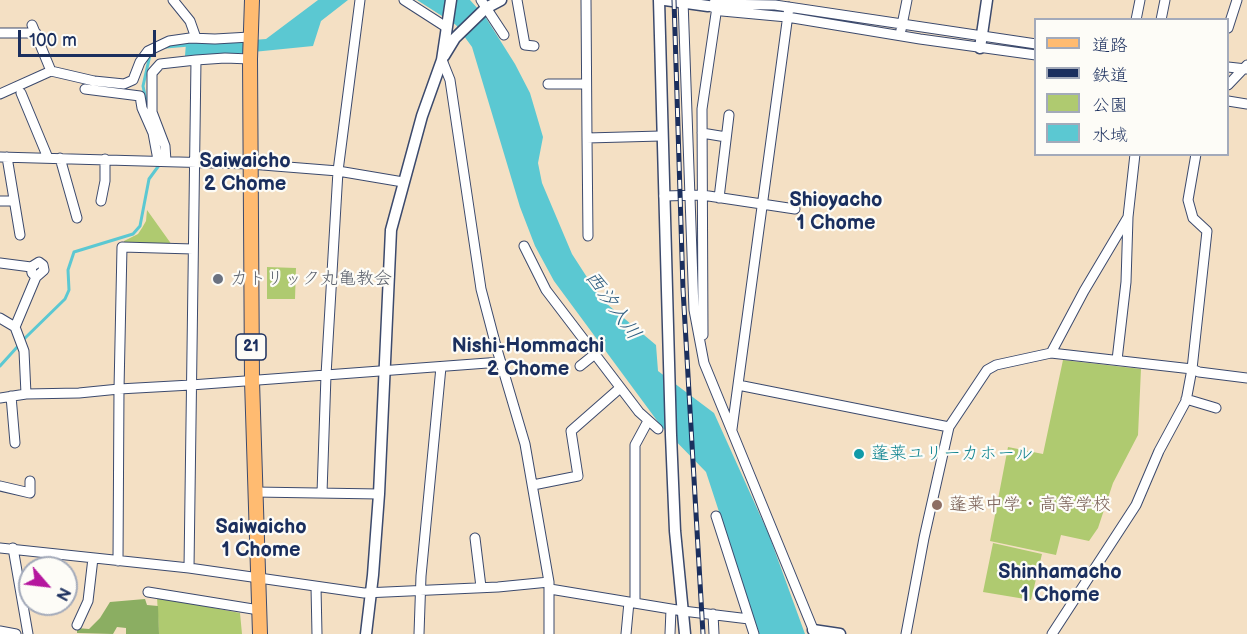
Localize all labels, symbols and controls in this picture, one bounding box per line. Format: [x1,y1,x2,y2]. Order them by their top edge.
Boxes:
scale bar [21,18,159,56]
legend [1034,18,1229,156]
text: 100 m [29,30,77,51]
text: 道路 [1092,35,1128,56]
text: 鉄道 [1092,65,1128,86]
text: 公園 [1092,95,1128,116]
text: 水域 [1092,125,1128,146]
district label: Saiwaicho 2 Chome [199,150,291,197]
district label: Shioyacho 1 Chome [790,189,882,236]
water label: 西汐入川 [579,267,645,345]
place label: カトリック丸亀教会 [230,268,392,290]
marker: カトリック丸亀教会 [211,272,225,286]
road number: 21 [236,334,266,360]
district label: Nishi-Hommachi 2 Chome [452,335,604,382]
place label: 蓬莱ユリーカホール [871,443,1033,465]
marker: 蓬莱ユリーカホール [852,447,866,461]
place label: 蓬莱中学・高等学校 [949,494,1111,516]
marker: 蓬莱中学・高等学校 [930,498,944,512]
district label: Saiwaicho 1 Chome [215,516,307,563]
north arrow [18,556,78,616]
district label: Shinhamacho 1 Chome [998,561,1122,608]
text: N [51,584,74,604]

